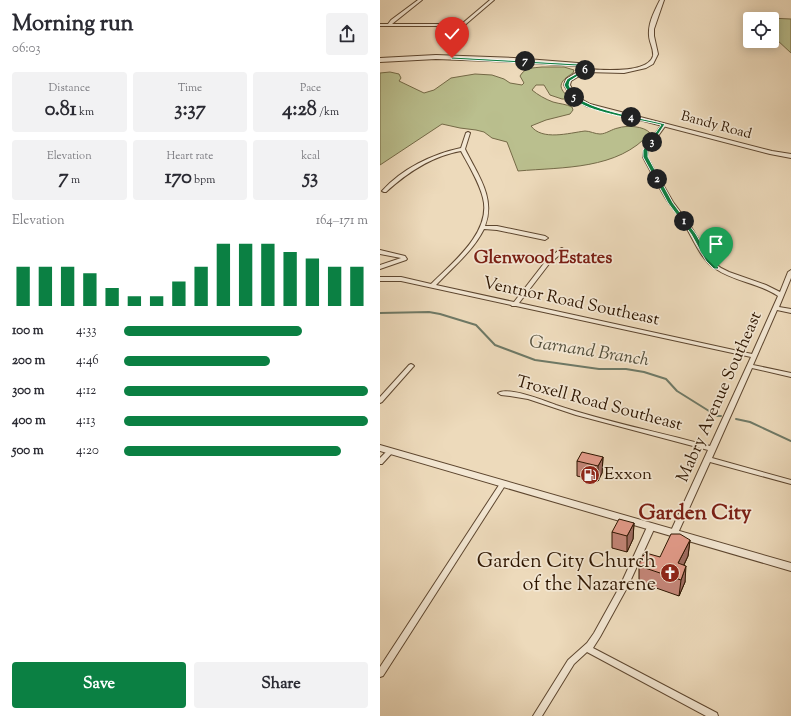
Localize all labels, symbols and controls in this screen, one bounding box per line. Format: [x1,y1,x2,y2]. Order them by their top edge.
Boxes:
text: Morning run [12,9,134,41]
map controls [743,12,779,48]
button: locate [743,12,779,48]
button: share [326,13,368,55]
pin [435,17,469,58]
icon: check [441,23,463,45]
text: 06:03 [12,40,41,58]
pin: 7 [515,51,535,71]
text: 7 [522,53,528,69]
pin: 6 [575,60,595,80]
text: 6 [582,62,588,78]
text: Distance [49,80,90,96]
text: Time [178,80,202,96]
text: Pace [300,80,321,96]
pin: 5 [564,87,584,107]
text: 5 [572,89,576,105]
text: 0.81 [45,96,77,125]
text: 3:37 [174,96,206,125]
text: 4:28 [282,96,317,125]
text: km [77,104,94,120]
text: /km [317,104,339,120]
pin: 4 [621,107,641,127]
street label: Bandy Road [678,107,754,145]
text: 4 [628,109,634,125]
pin: 3 [642,132,662,152]
text: 3 [650,134,654,150]
text: Elevation [47,148,92,164]
text: Heart rate [167,148,213,164]
text: kcal [301,148,320,164]
text: 7 [59,164,69,193]
text: 170 [165,164,192,193]
text: 53 [303,164,318,193]
pin: 2 [647,169,667,189]
text: 2 [654,171,660,187]
text: m [69,172,80,188]
text: bpm [192,172,215,188]
pin: 1 [674,211,694,231]
text: Elevation [12,212,65,230]
text: 164–171 m [316,212,368,230]
text: 1 [682,213,686,229]
pin [699,227,733,268]
icon: arrive [705,233,727,255]
district label: Glenwood Estates [474,246,612,272]
street label: Ventnor Road Southeast [481,272,662,332]
street label: Mabry Avenue Southeast [672,308,769,486]
text: 100 m [12,322,44,340]
text: 4:33 [76,322,96,340]
water label: Garnand Branch [527,330,651,374]
text: 200 m [12,352,45,370]
text: 4:46 [76,352,99,370]
street label: Troxell Road Southeast [513,370,685,438]
text: 300 m [12,382,44,400]
text: 4:12 [76,382,96,400]
text: 400 m [12,412,46,430]
text: 4:13 [76,412,96,430]
text: 500 m [12,442,44,460]
text: 4:20 [76,442,99,460]
place label: Exxon [604,463,652,487]
fuel station icon: Exxon [579,464,601,486]
district label: Garden City [639,499,752,529]
place label: Garden City Church of the Nazarene [477,548,656,600]
church icon: Garden City Church of the Nazarene [659,562,681,584]
button: Save [12,662,186,708]
button: Share [194,662,368,708]

